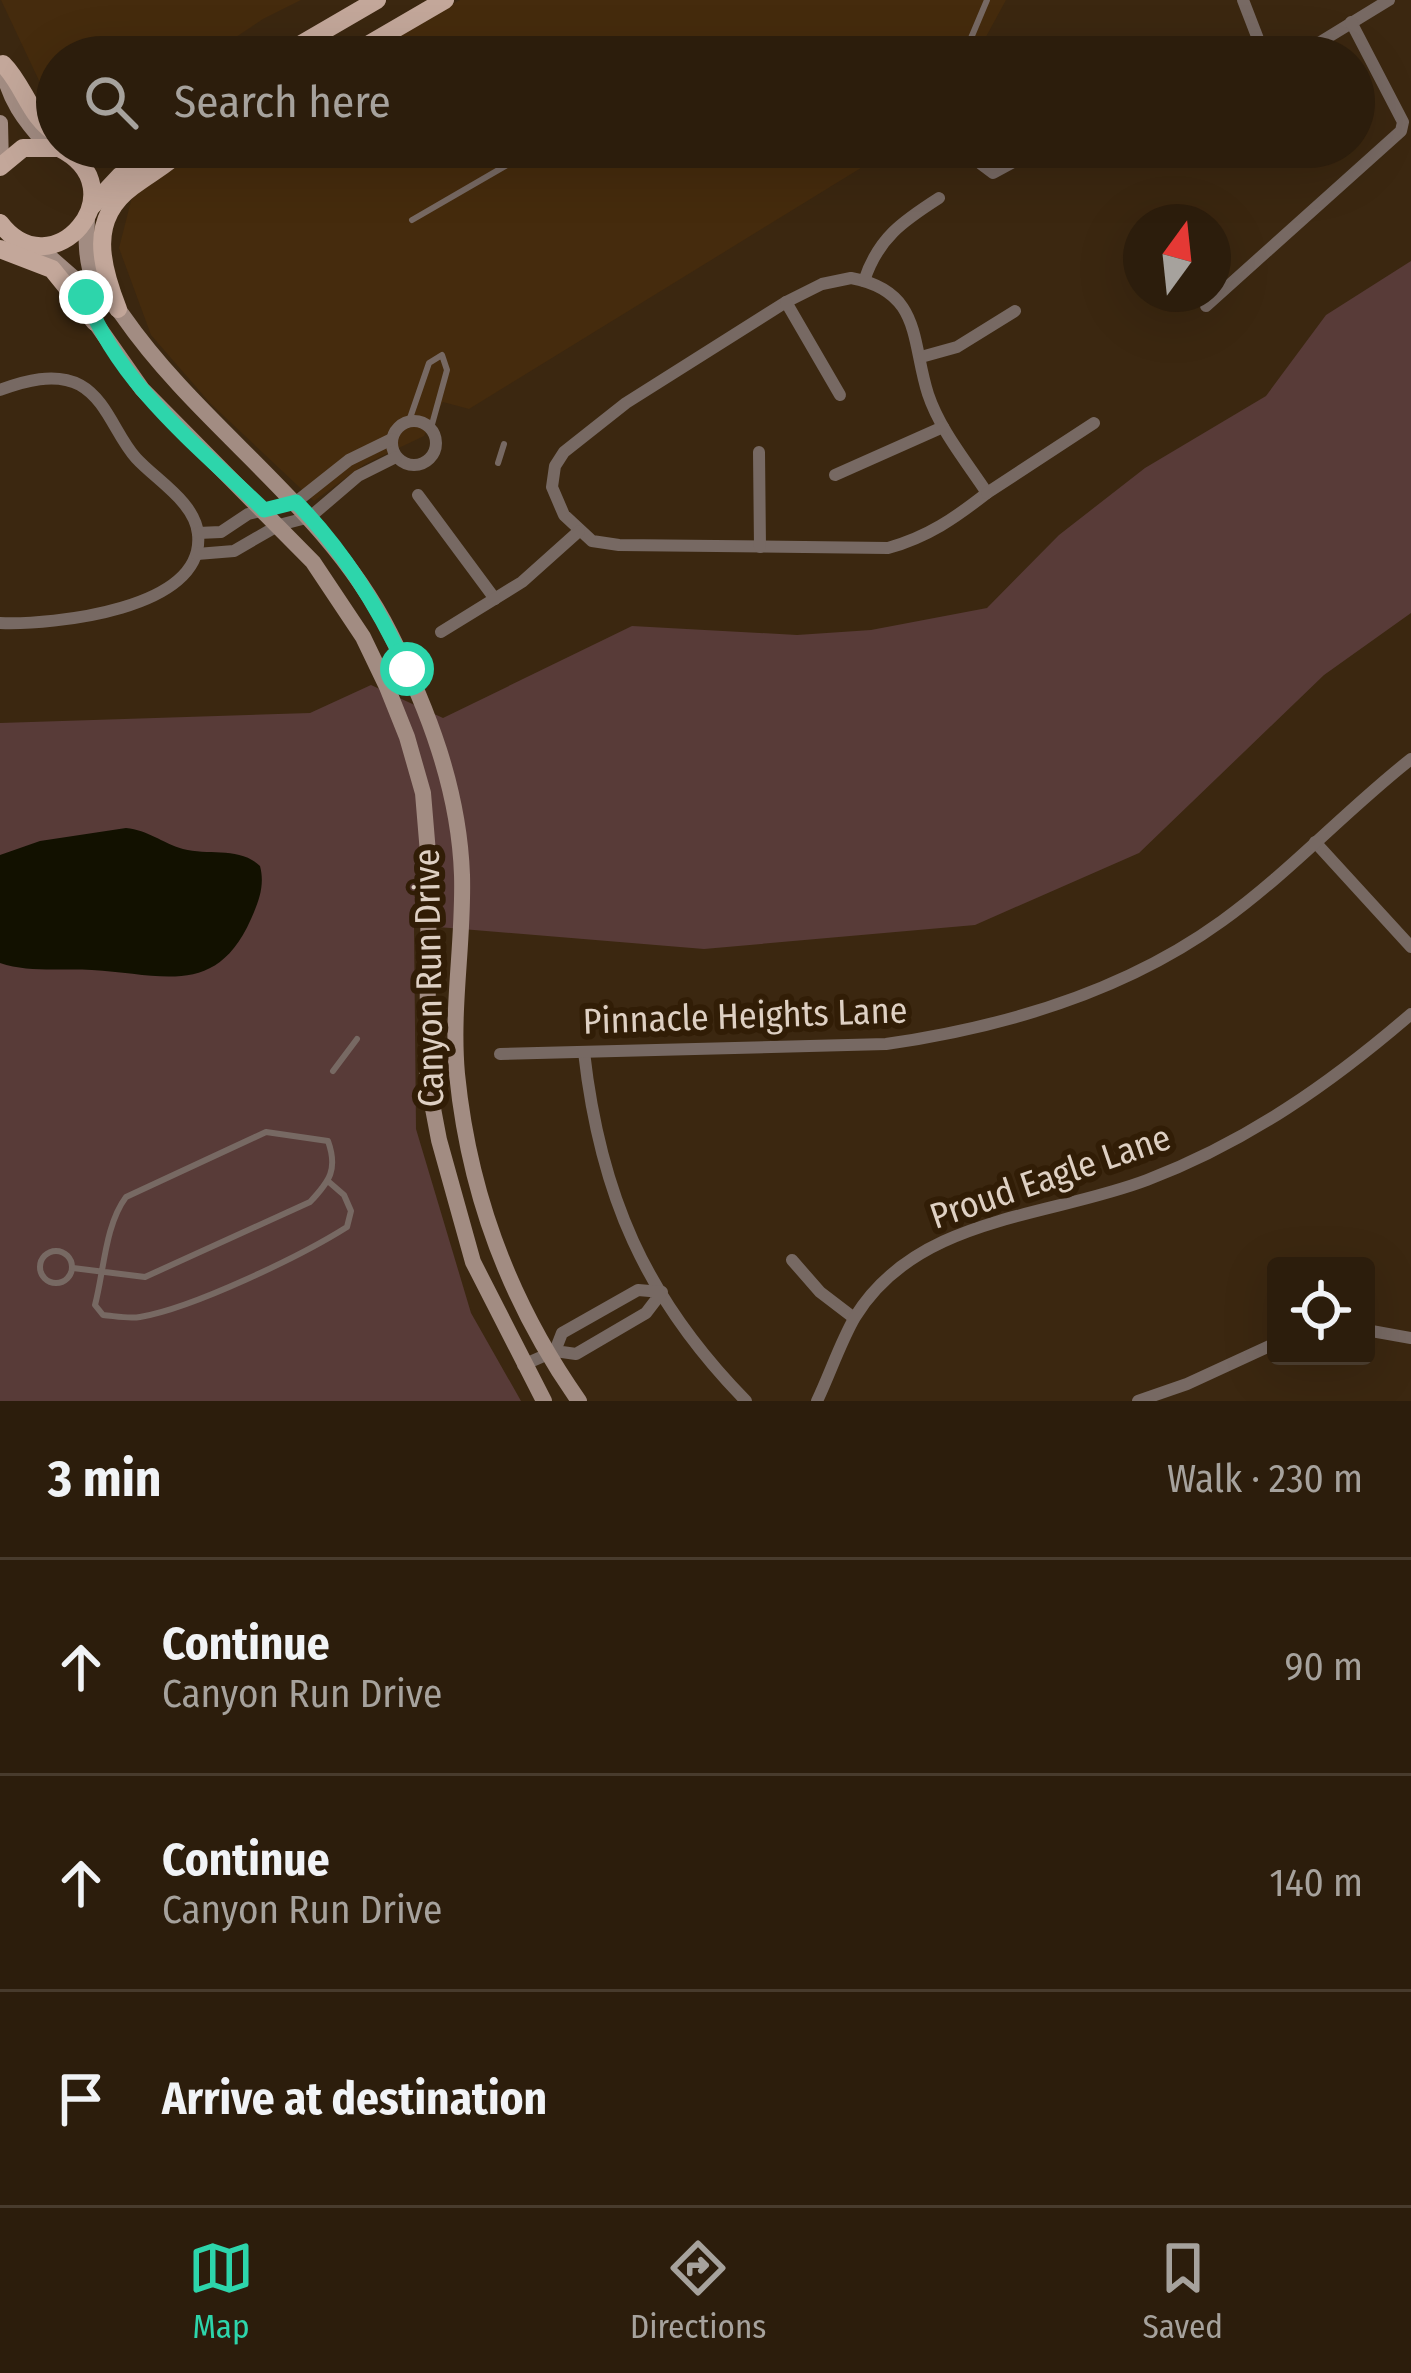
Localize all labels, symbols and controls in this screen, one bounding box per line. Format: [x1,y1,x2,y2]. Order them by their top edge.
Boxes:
search box [36,36,1375,168]
icon: search [78,69,144,135]
text: Search here [174,75,391,129]
north arrow [1123,204,1231,312]
route end [59,270,113,324]
route start [380,642,434,696]
street label: Canyon Run Drive [405,848,453,1108]
street label: Pinnacle Heights Lane [582,988,908,1044]
street label: Proud Eagle Lane [924,1115,1176,1239]
map controls [1267,1257,1375,1365]
button: locate [1267,1257,1375,1365]
text: 3 min [48,1448,162,1510]
text: Walk · 230 m [1167,1456,1363,1502]
text: Continue [162,1617,330,1671]
icon: ahead [48,1634,114,1700]
text: 90 m [1285,1644,1363,1690]
text: Canyon Run Drive [162,1671,442,1717]
text: Continue [162,1833,330,1887]
icon: ahead [48,1850,114,1916]
text: 140 m [1269,1860,1363,1906]
text: Canyon Run Drive [162,1887,442,1933]
icon: arrive [48,2066,114,2132]
text: Arrive at destination [162,2072,547,2126]
tab: Map [188,2235,254,2347]
tab: Directions [630,2235,766,2347]
tab: Saved [1142,2235,1223,2347]

